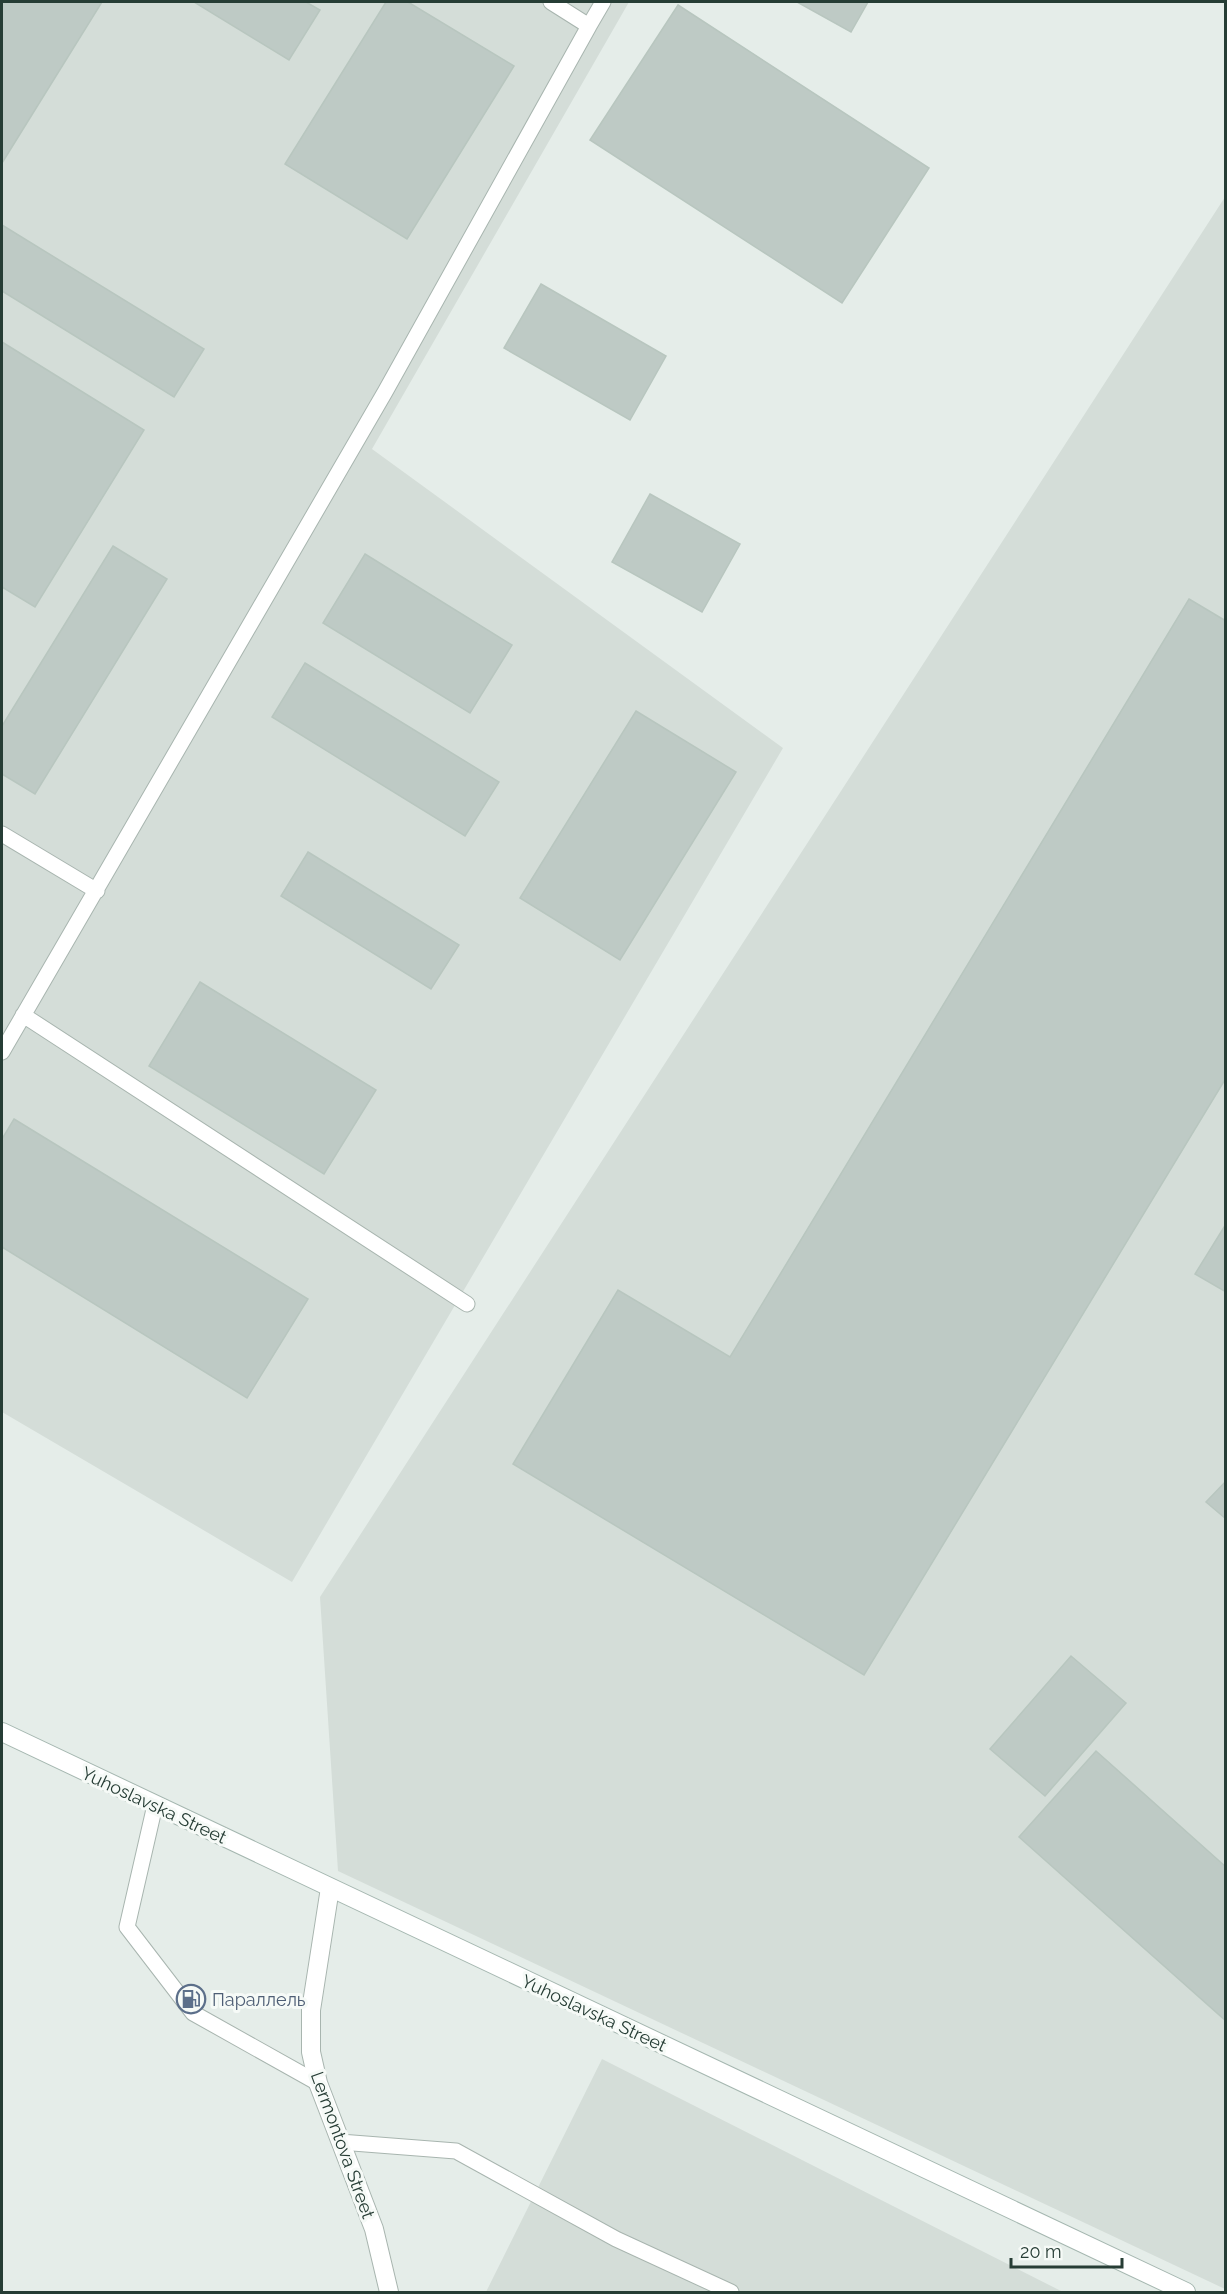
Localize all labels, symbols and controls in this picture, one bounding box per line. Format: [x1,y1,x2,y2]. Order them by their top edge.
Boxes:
street label: Yuhoslavska Street [78,1762,230,1848]
street label: Yuhoslavska Street [518,1970,670,2056]
fuel station icon: Параллель [175,1983,207,2015]
place label: Параллель [212,1989,306,2010]
street label: Lermontova Street [307,2069,379,2221]
scale bar [1011,2231,1122,2269]
text: 20 m [1020,2241,1062,2262]

